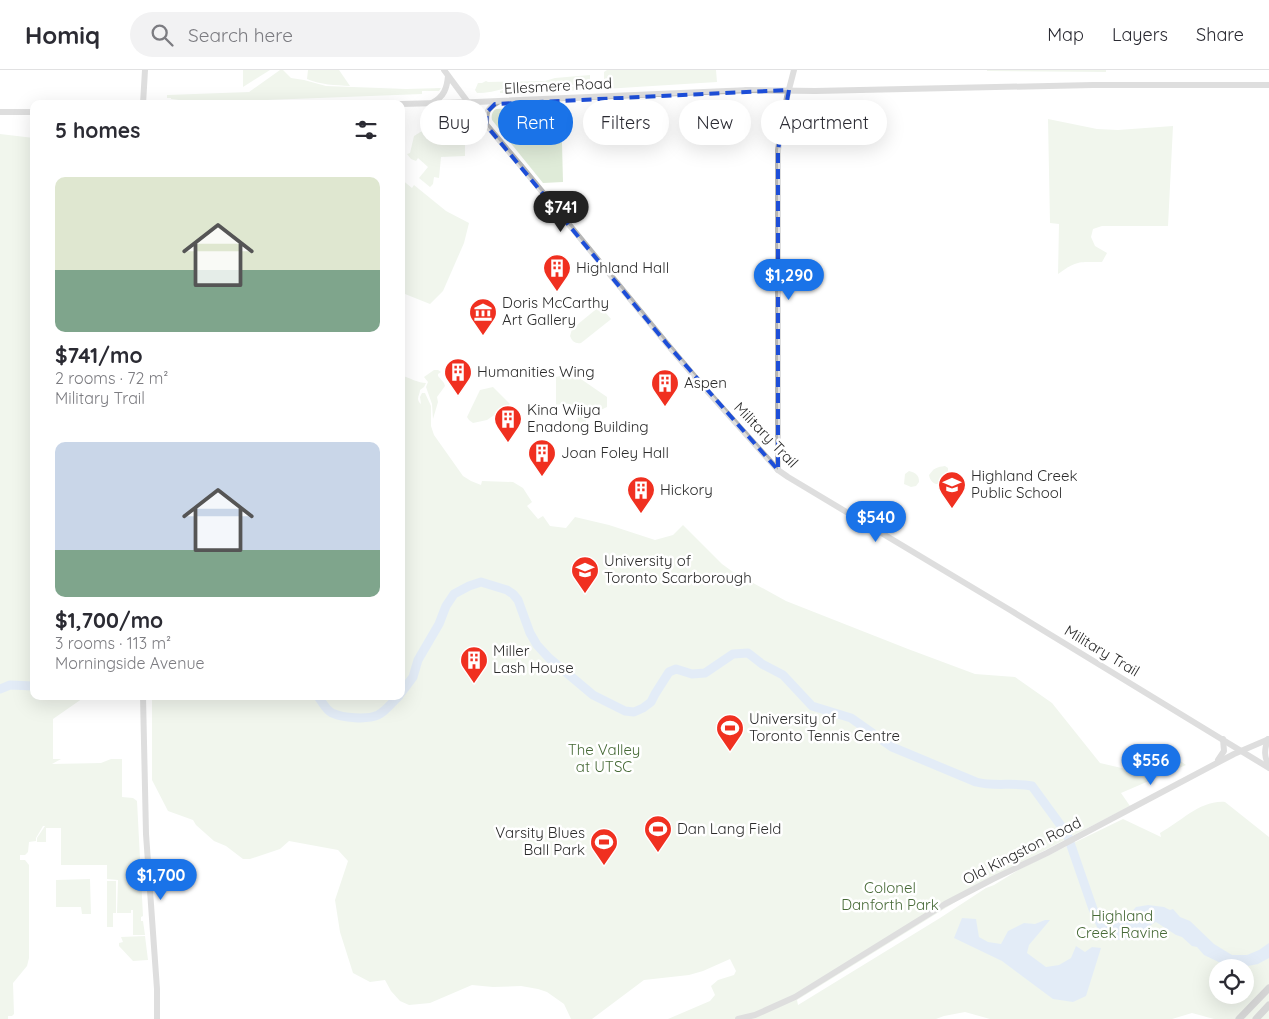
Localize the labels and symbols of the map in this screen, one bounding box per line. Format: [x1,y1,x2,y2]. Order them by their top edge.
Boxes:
street label: Ellesmere Road [503,73,612,98]
pin: $741 [531,190,591,233]
building icon: Highland Hall [542,253,572,292]
place label: Highland Hall [576,258,669,277]
pin: $1,290 [748,258,830,301]
place label: Doris McCarthy Art Gallery [502,293,609,329]
museum icon: Doris McCarthy Art Gallery [468,297,498,336]
building icon: Humanities Wing [443,357,473,396]
place label: Humanities Wing [477,362,595,381]
building icon: Aspen [650,368,680,407]
place label: Aspen [684,373,727,392]
street label: Military Trail [730,398,802,472]
place label: Kina Wiiya Enadong Building [527,400,649,436]
building icon: Kina Wiiya Enadong Building [493,404,523,443]
building icon: Joan Foley Hall [527,438,557,477]
place label: Joan Foley Hall [561,443,669,462]
place label: Highland Creek Public School [971,466,1078,502]
school or university icon: Highland Creek Public School [937,470,967,509]
building icon: Hickory [626,475,656,514]
place label: Hickory [660,480,713,499]
pin: $540 [846,500,906,543]
place label: University of Toronto Scarborough [604,551,752,587]
school or university icon: University of Toronto Scarborough [570,555,600,594]
street label: Military Trail [1061,621,1143,680]
place label: Miller Lash House [493,641,574,677]
building icon: Miller Lash House [459,645,489,684]
place label: University of Toronto Tennis Centre [749,709,900,745]
sports icon: University of Toronto Tennis Centre [715,713,745,752]
park label: The Valley at UTSC [568,740,640,776]
pin: $556 [1121,744,1181,786]
street label: Old Kingston Road [959,813,1084,889]
sports icon: Dan Lang Field [643,814,673,853]
place label: Dan Lang Field [677,819,781,838]
place label: Varsity Blues Ball Park [495,823,585,859]
sports icon: Varsity Blues Ball Park [589,827,619,866]
pin: $1,700 [120,858,202,901]
park label: Colonel Danforth Park [841,878,939,914]
park label: Highland Creek Ravine [1076,906,1168,942]

